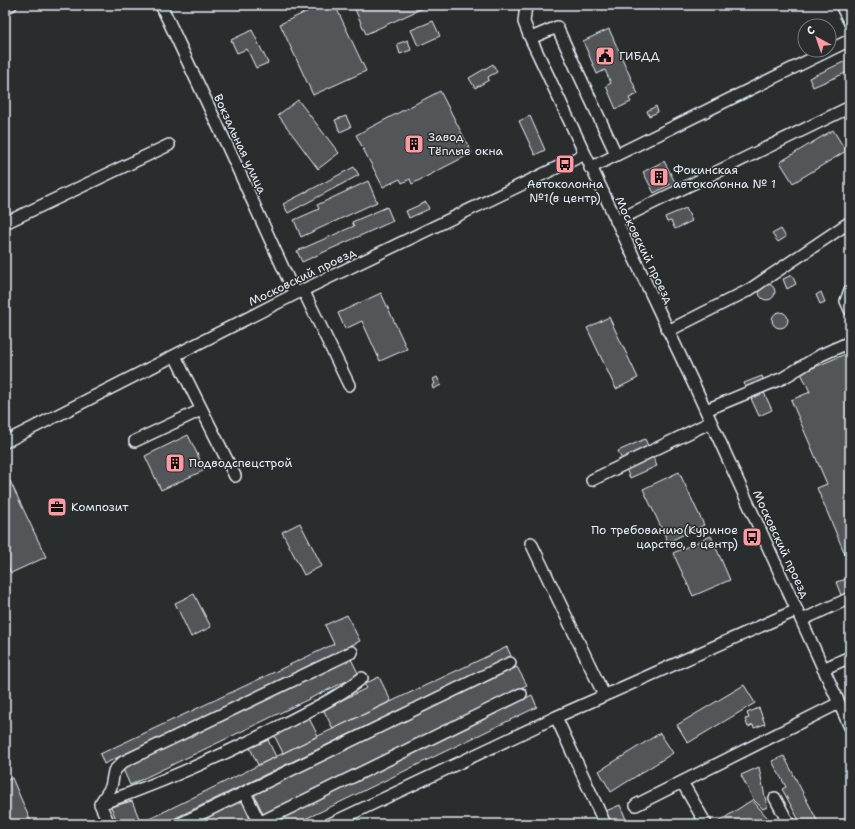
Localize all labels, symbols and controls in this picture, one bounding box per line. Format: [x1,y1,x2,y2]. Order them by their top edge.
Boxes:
north arrow [797,18,837,58]
text: С [803,23,818,39]
public building icon: ГИБДД [594,45,616,67]
place label: ГИБДД [619,48,659,64]
street label: Вокзальная улица [210,92,270,197]
place label: Завод Тёплые окна [428,129,503,159]
building icon: Завод Тёплые окна [403,133,425,155]
bus stop icon: Автоколонна №1(в центр) [554,153,576,175]
place label: Фокинская автоколонна № 1 [673,162,776,192]
building icon: Фокинская автоколонна № 1 [648,166,670,188]
place label: Автоколонна №1(в центр) [527,176,604,206]
street label: Московский проезд [611,194,677,307]
street label: Московский проезд [246,244,359,310]
building icon: Подводспецстрой [164,452,186,474]
place label: Подводспецстрой [189,455,292,471]
street label: Московский проезд [749,487,813,601]
office icon: Композит [46,496,68,518]
place label: Композит [71,499,129,515]
place label: По требованию(Куриное царство, в центр) [591,522,738,552]
bus stop icon: По требованию(Куриное царство, в центр) [741,526,763,548]

